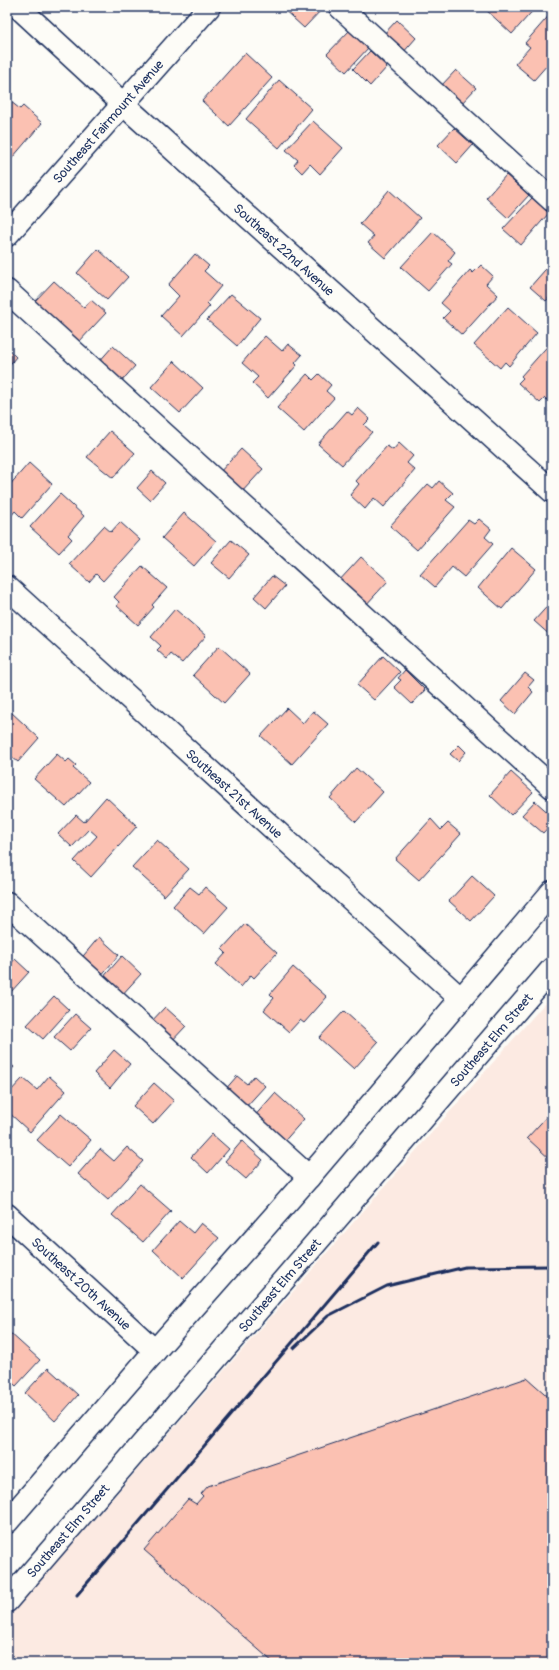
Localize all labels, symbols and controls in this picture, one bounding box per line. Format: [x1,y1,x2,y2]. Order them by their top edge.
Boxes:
street label: Southeast Fairmount Avenue [50,57,168,187]
street label: Southeast 22nd Avenue [230,201,338,300]
street label: Southeast 21st Avenue [182,746,286,842]
street label: Southeast Elm Street [447,990,537,1091]
street label: Southeast 20th Avenue [28,1234,134,1334]
street label: Southeast Elm Street [235,1235,325,1336]
street label: Southeast Elm Street [24,1481,114,1581]

